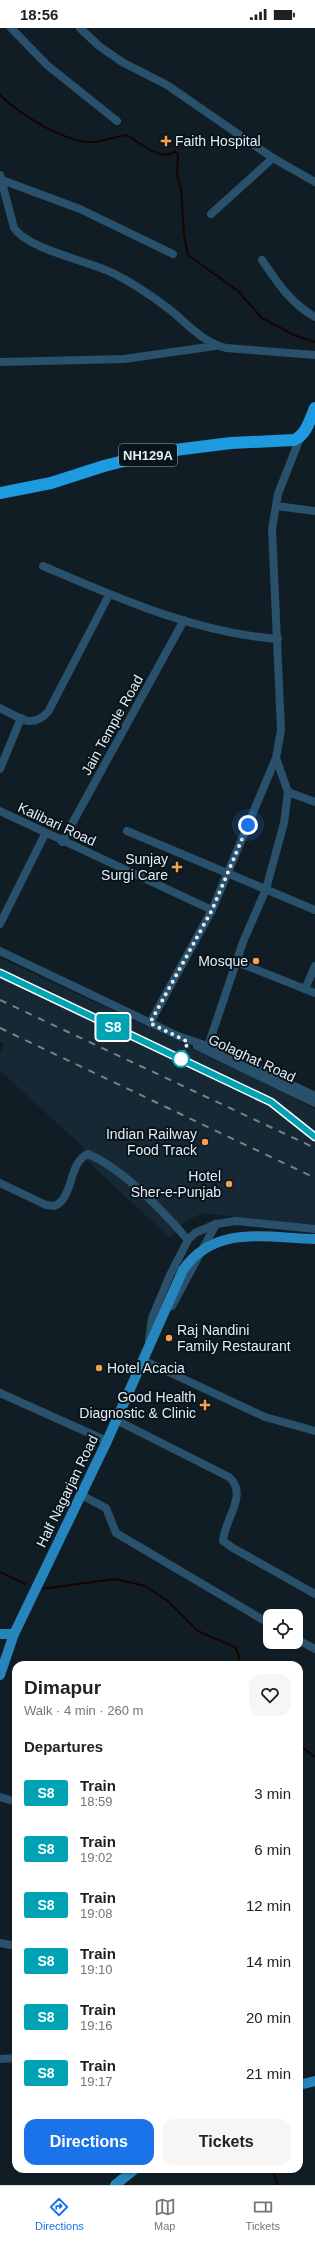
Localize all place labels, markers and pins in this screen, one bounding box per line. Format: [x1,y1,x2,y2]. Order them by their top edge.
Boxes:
place label: Faith Hospital [175,133,261,149]
marker: Faith Hospital [160,135,172,147]
place label: Sunjay Surgi Care [101,851,168,883]
marker: Sunjay Surgi Care [171,861,183,873]
place label: Mosque [198,953,248,969]
marker: Mosque [251,956,261,966]
unlabelled marker [172,1050,190,1068]
place label: Indian Railway Food Track [106,1126,198,1158]
marker: Indian Railway Food Track [200,1137,210,1147]
place label: Hotel Sher-e-Punjab [131,1168,221,1200]
marker: Hotel Sher-e-Punjab [224,1179,234,1189]
place label: Raj Nandini Family Restaurant [177,1322,291,1354]
marker: Raj Nandini Family Restaurant [164,1333,174,1343]
place label: Hotel Acacia [107,1360,185,1376]
marker: Hotel Acacia [94,1363,104,1373]
place label: Good Health Diagnostic & Clinic [79,1389,196,1421]
marker: Good Health Diagnostic & Clinic [199,1399,211,1411]

